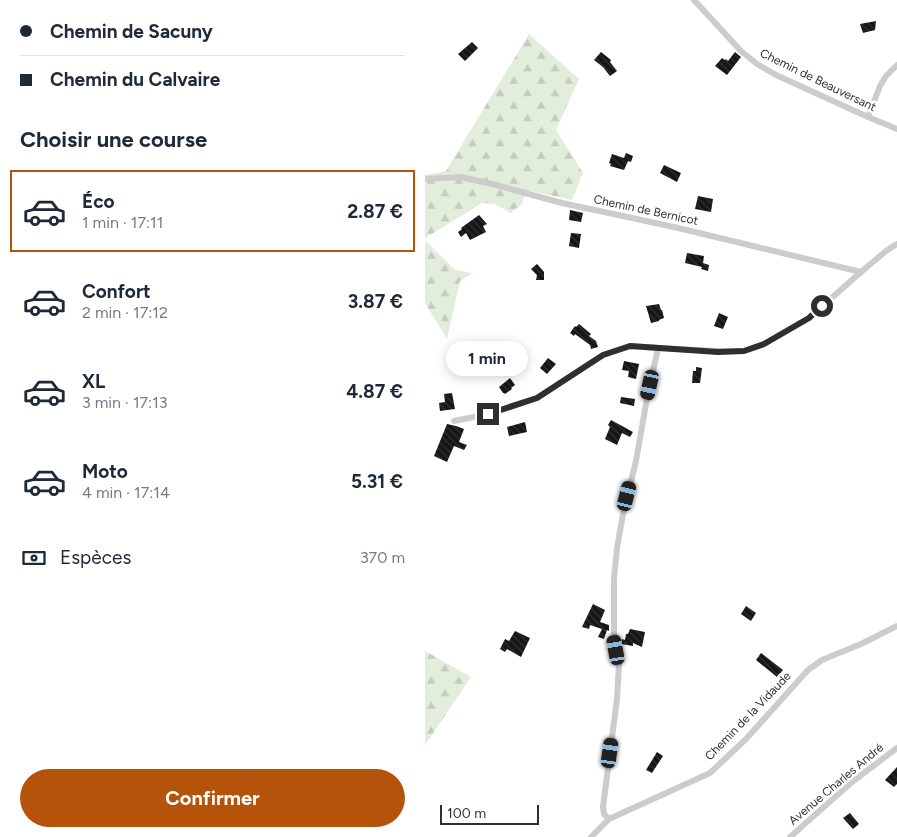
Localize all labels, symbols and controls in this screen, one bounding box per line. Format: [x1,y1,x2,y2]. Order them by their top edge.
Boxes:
text: Chemin de Sacuny [50,20,213,43]
street label: Chemin de Beauversant [758,46,879,114]
text: Chemin du Calvaire [50,68,220,91]
text: Choisir une course [20,126,207,153]
icon: car [22,189,67,234]
text: Éco [82,190,115,213]
street label: Chemin de Bernicot [592,192,700,228]
text: 2.87 € [347,200,403,223]
text: 1 min · 17:11 [82,213,163,232]
icon: car [22,279,67,324]
text: Confort [82,280,151,303]
text: 3.87 € [348,290,403,313]
route start [811,295,833,317]
text: 2 min · 17:12 [82,303,168,322]
callout: 1 min [447,342,529,376]
text: 1 min [468,349,506,368]
icon: car [22,369,67,414]
car [639,369,660,401]
text: XL [82,370,105,393]
text: 4.87 € [346,380,403,403]
text: 3 min · 17:13 [82,393,167,412]
route end [477,403,499,425]
icon: car [22,459,67,504]
text: Moto [82,460,128,483]
text: 5.31 € [351,470,403,493]
car [616,480,637,512]
text: 4 min · 17:14 [82,483,170,502]
icon: cash [20,544,48,572]
text: Espèces [60,546,131,569]
text: 370 m [360,548,405,567]
car [606,634,625,666]
street label: Chemin de la Vidaude [702,669,794,763]
car [600,737,619,769]
street label: Avenue Charles André [786,740,887,828]
button: Confirmer [20,769,405,827]
scale bar [440,802,539,825]
text: 100 m [447,805,486,822]

